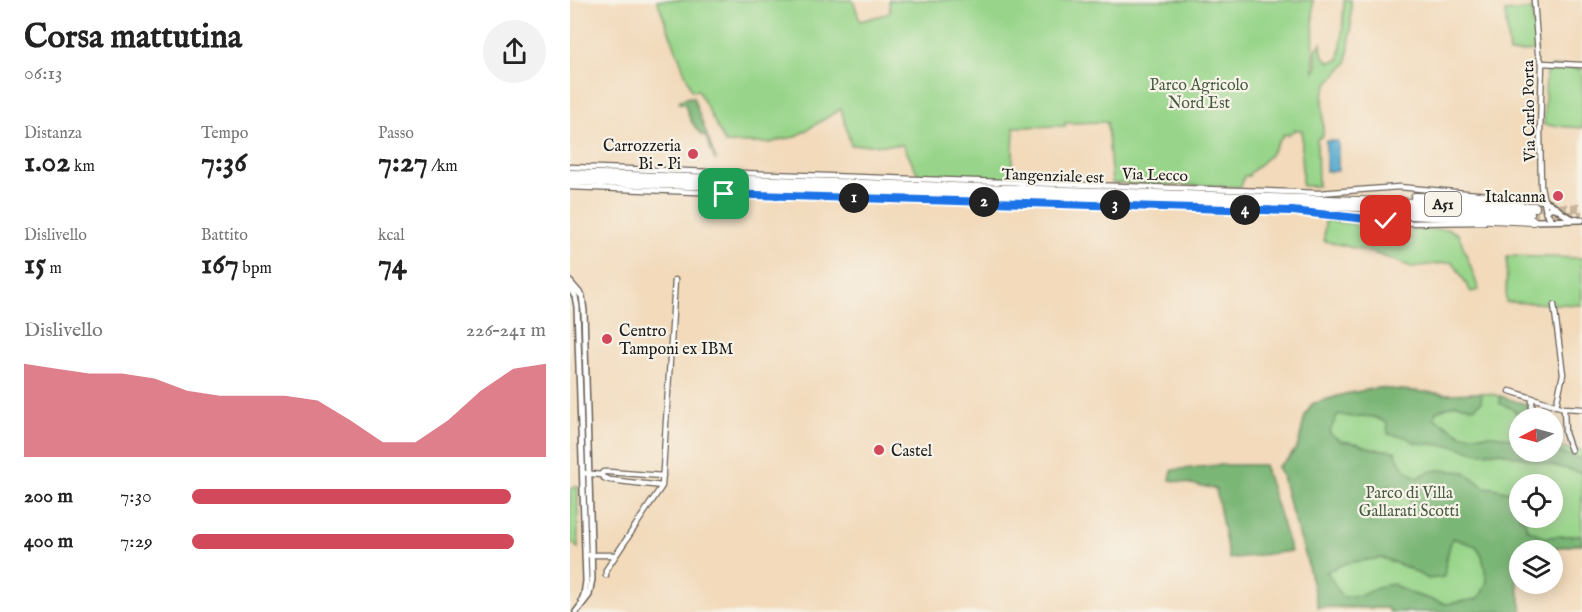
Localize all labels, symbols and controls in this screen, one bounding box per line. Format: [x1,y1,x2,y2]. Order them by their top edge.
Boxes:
text: Corsa mattutina [24,17,242,59]
button: share [483,20,546,83]
street label: Via Carlo Porta [1519,60,1541,163]
text: 06:13 [24,61,62,86]
park label: Parco Agricolo Nord Est [1150,76,1249,114]
text: Distanza [24,124,82,144]
text: Tempo [201,124,248,144]
text: Passo [378,124,414,144]
place label: Carrozzeria Bi - Pi [603,137,681,175]
text: 1.02 [24,144,70,182]
text: 7:36 [201,144,247,182]
text: 7:27 [378,144,428,182]
marker: Carrozzeria Bi - Pi [686,147,700,161]
text: km [70,157,95,177]
text: /km [428,157,458,177]
street label: Tangenziale est [1001,165,1105,189]
street label: Via Lecco [1120,165,1189,187]
pin [698,168,749,219]
icon: arrive [707,177,740,210]
pin: 1 [839,183,869,213]
pin: 2 [969,187,999,217]
text: 1 [851,188,857,208]
place label: Italcanna [1485,188,1546,208]
marker: Italcanna [1551,189,1565,203]
pin: 3 [1100,190,1130,220]
text: 2 [980,192,988,212]
road number: A51 [1425,192,1461,216]
text: 3 [1112,195,1118,215]
pin: 4 [1230,195,1260,225]
pin [1360,195,1411,246]
text: 4 [1241,200,1249,220]
icon: check [1369,204,1402,237]
text: Dislivello [24,226,87,246]
text: Battito [201,226,248,246]
text: kcal [378,226,405,246]
text: 15 [24,246,46,284]
text: 167 [201,246,239,284]
text: 74 [378,246,407,284]
text: m [46,259,62,279]
text: bpm [239,259,272,279]
text: Dislivello [24,318,103,343]
text: 226–241 m [466,318,546,343]
place label: Centro Tamponi ex IBM [619,322,733,360]
marker: Centro Tamponi ex IBM [600,332,614,346]
north arrow [1509,408,1563,462]
map controls [1509,408,1563,594]
place label: Castel [891,442,933,462]
marker: Castel [872,443,886,457]
button: locate [1509,474,1563,528]
text: 200 m [24,484,73,509]
text: 7:30 [120,484,152,509]
park label: Parco di Villa Gallarati Scotti [1359,484,1459,522]
text: 400 m [24,529,73,554]
text: 7:29 [120,529,153,554]
button: layers [1509,540,1563,594]

